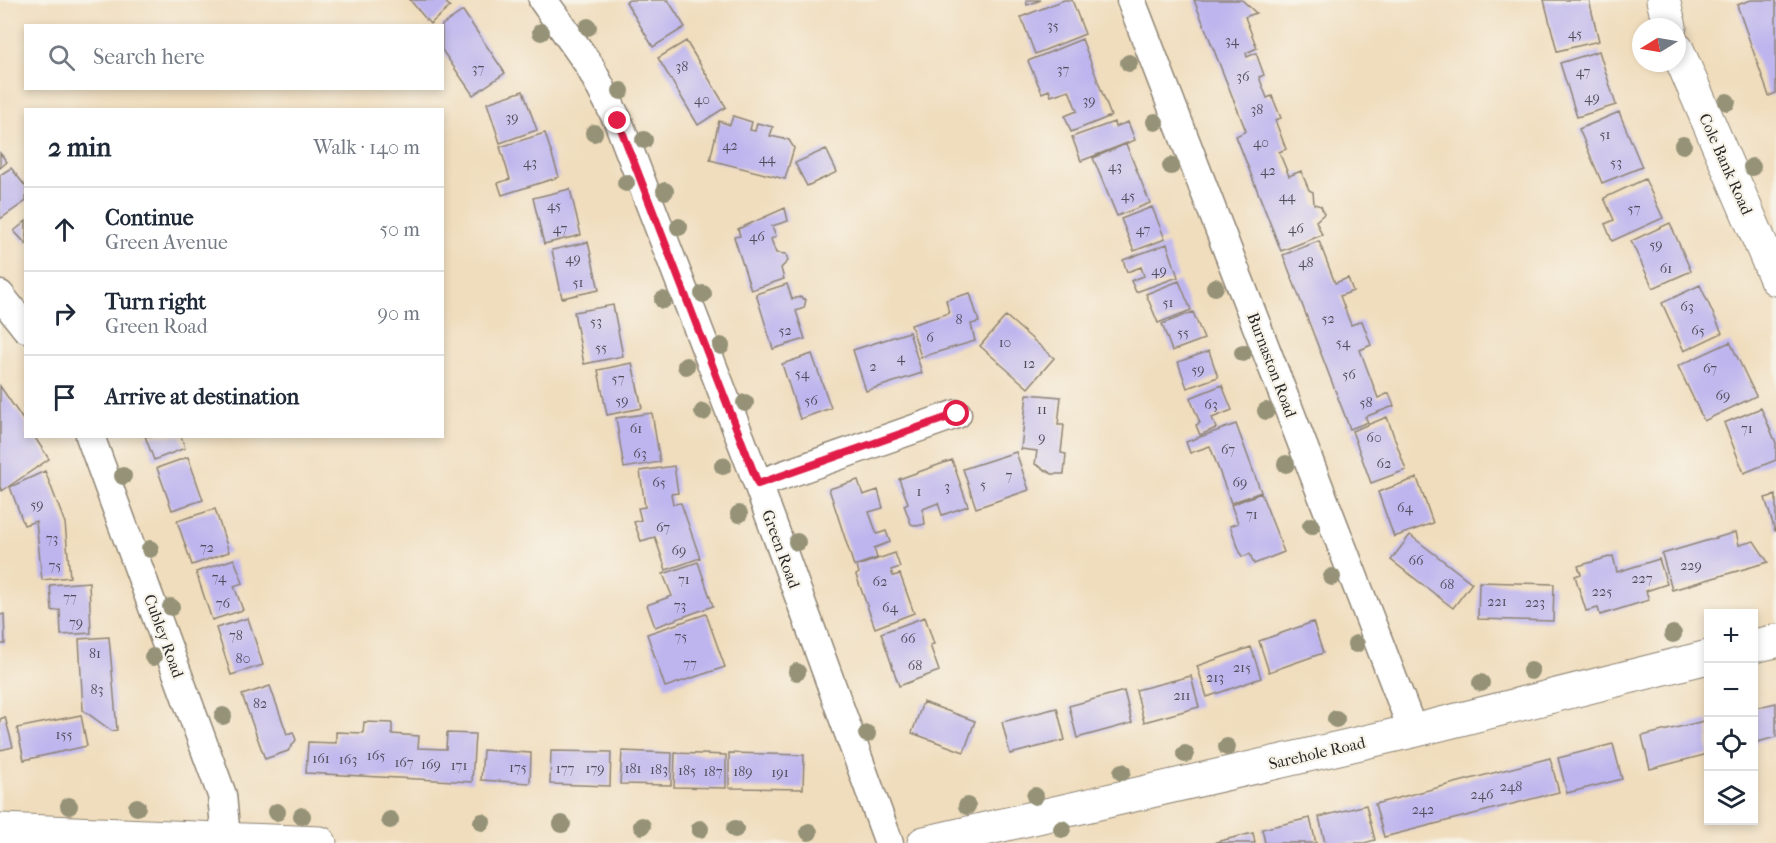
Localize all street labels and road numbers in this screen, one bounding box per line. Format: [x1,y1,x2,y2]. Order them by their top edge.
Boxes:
street label: Cole Bank Road [1695,110,1757,218]
street label: Burnaston Road [1243,310,1301,420]
street label: Green Road [758,507,804,591]
street label: Cubley Road [140,592,188,681]
street label: Sarehole Road [1267,733,1367,773]

